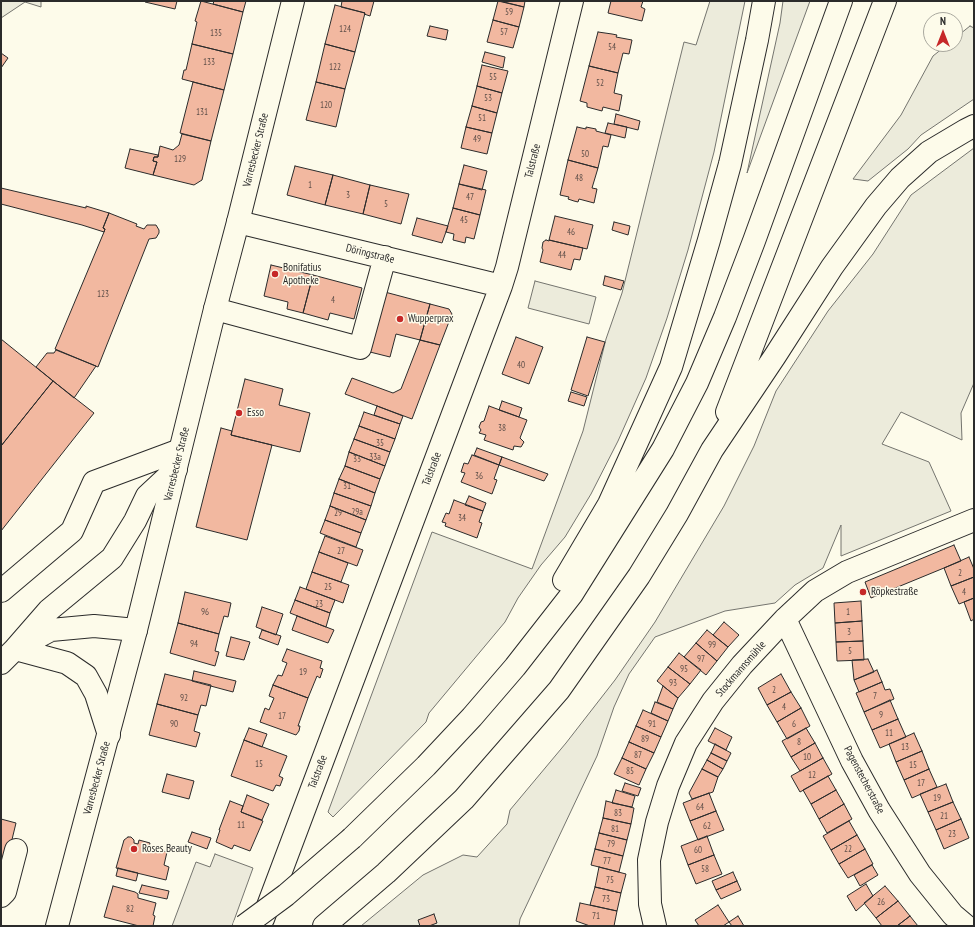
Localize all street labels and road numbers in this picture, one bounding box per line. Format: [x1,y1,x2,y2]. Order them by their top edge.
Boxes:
street label: Varresbecker Straße [240,112,272,188]
street label: Talstraße [522,142,544,180]
street label: Döringstraße [344,242,396,266]
street label: Varresbecker Straße [161,426,193,502]
street label: Talstraße [420,450,444,488]
street label: Stockmannsmühle [713,638,769,700]
street label: Varresbecker Straße [81,740,113,816]
street label: Pagenstecherstraße [841,744,887,816]
street label: Talstraße [306,753,330,791]

